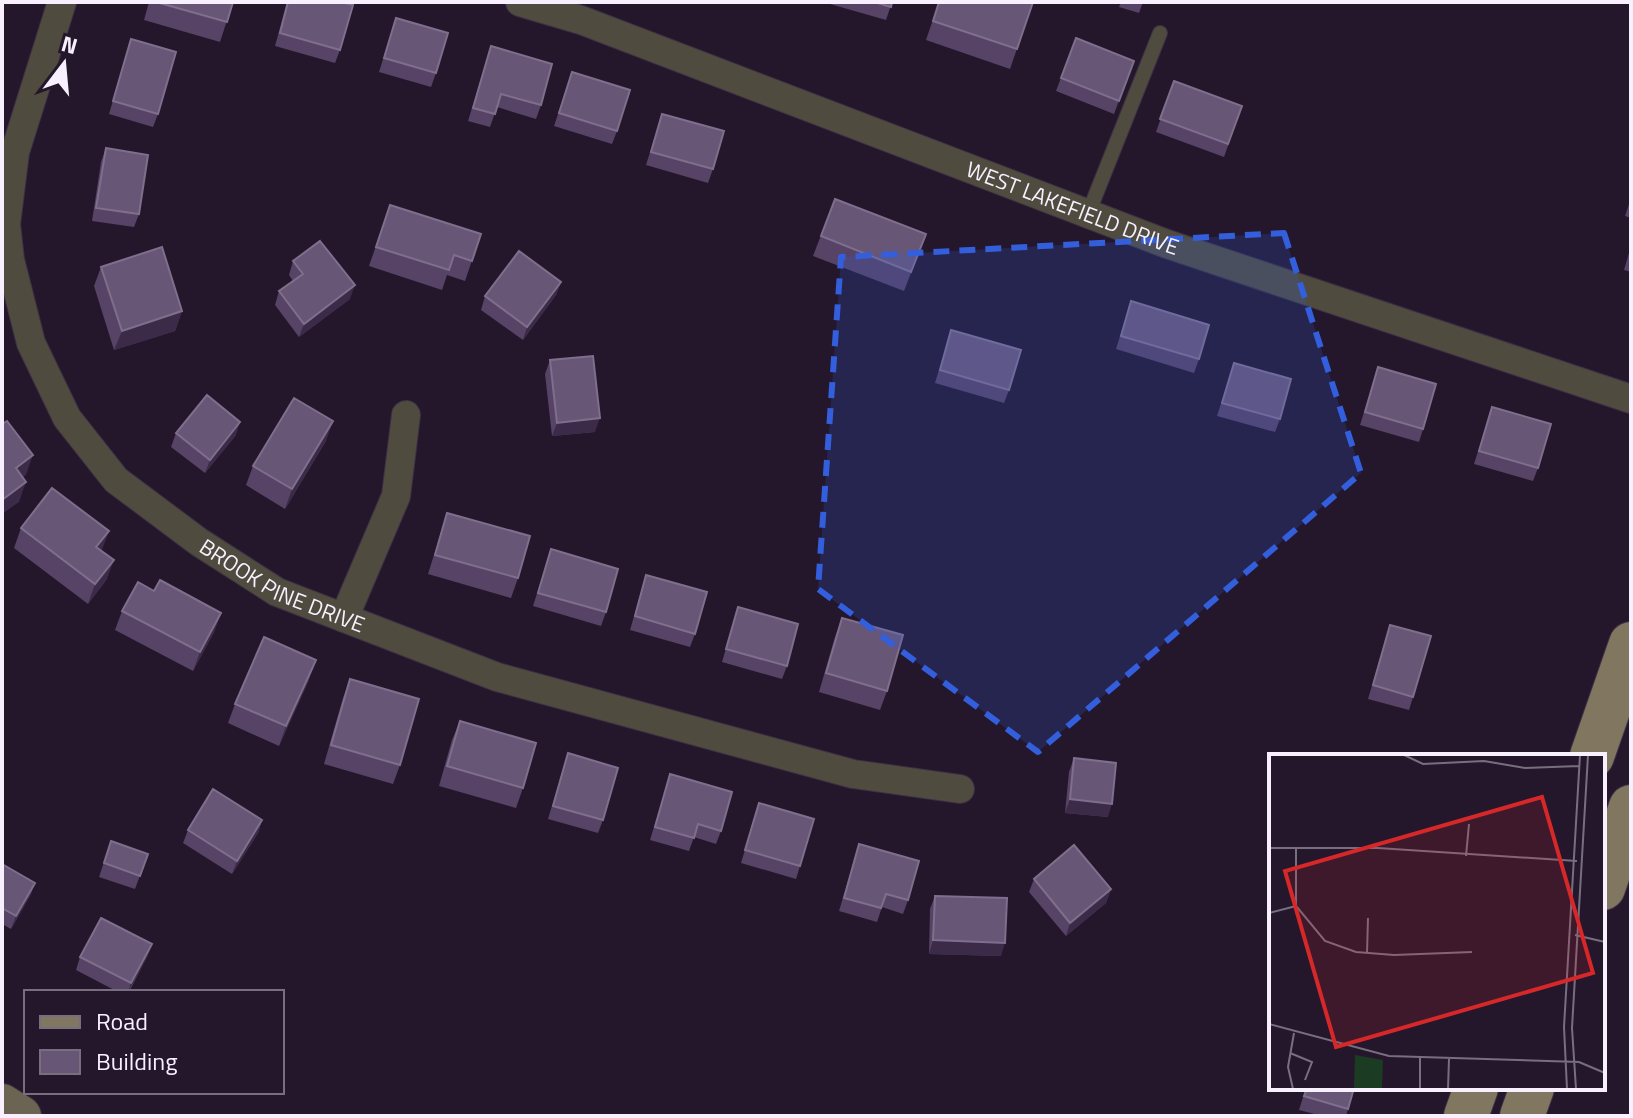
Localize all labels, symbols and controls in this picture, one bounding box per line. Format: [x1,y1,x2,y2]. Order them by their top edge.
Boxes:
north arrow [24,24,104,104]
text: N [57,26,82,63]
street label: WEST LAKEFIELD DRIVE [961,152,1183,264]
street label: BROOK PINE DRIVE [193,530,370,641]
inset map [1269,754,1605,1090]
legend [24,990,284,1094]
text: Road [96,1003,148,1039]
text: Building [96,1043,178,1079]

